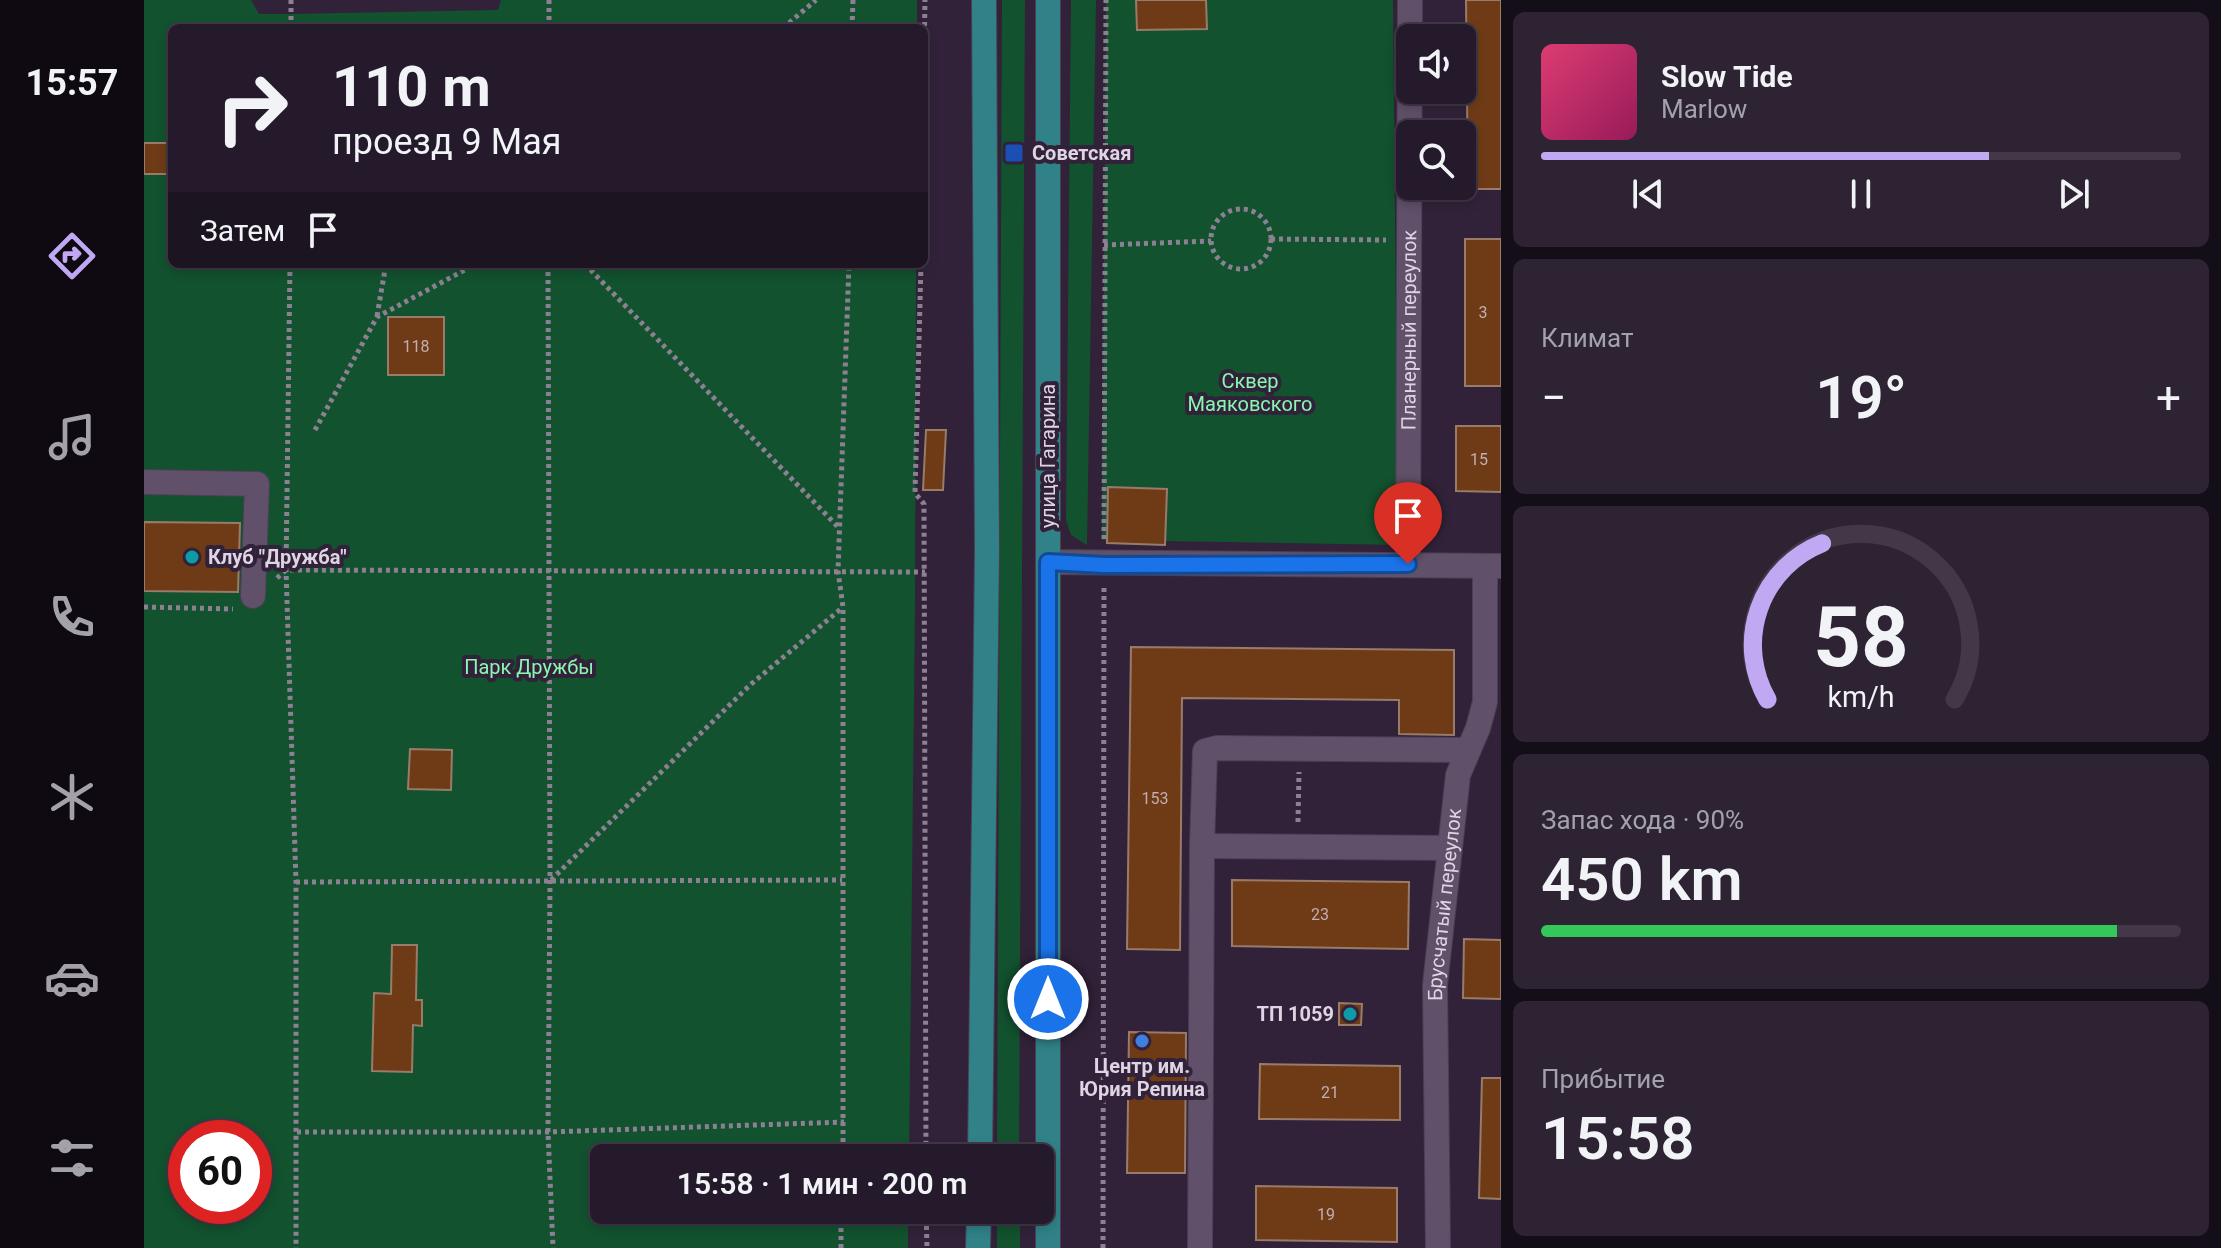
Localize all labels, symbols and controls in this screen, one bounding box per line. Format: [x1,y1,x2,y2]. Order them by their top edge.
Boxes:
map controls [1396,24,1476,200]
button: sound [1396,24,1476,104]
text: 110 m [332,54,491,120]
icon: right [200,56,304,160]
text: Slow Tide [1661,59,1793,94]
text: 15:57 [26,62,118,104]
text: Marlow [1661,94,1747,124]
button: search [1396,120,1476,200]
text: проезд 9 Мая [332,121,561,163]
place label: Советская [1032,141,1131,165]
marker: Советская [1003,142,1025,164]
icon: previous [1626,172,1670,216]
icon: pause [1839,172,1883,216]
icon: next [2052,172,2096,216]
icon: arrive [301,208,345,252]
text: Затем [200,213,285,248]
icon: directions [44,228,100,284]
street label: Планерный переулок [1396,230,1421,430]
house number: 3 [1479,303,1488,322]
text: Климат [1541,323,1633,353]
house number: 118 [403,337,429,356]
text: 19° [1815,362,1907,433]
park label: Сквер Маяковского [1188,369,1312,416]
text: − [1541,372,1566,424]
text: + [2156,372,2181,424]
street label: улица Гагарина [1036,384,1060,528]
icon: music [44,409,100,465]
house number: 15 [1470,450,1488,469]
pin [1374,482,1442,564]
icon: arrive [1386,494,1430,538]
place label: Клуб "Дружба" [208,545,347,569]
marker: Клуб "Дружба" [183,548,201,566]
icon: phone [44,589,100,645]
text: 58 [1813,589,1909,686]
park label: Парк Дружбы [464,655,594,679]
text: km/h [1827,680,1895,714]
icon: climate [44,769,100,825]
house number: 153 [1142,789,1168,808]
text: Запас хода · 90% [1541,805,1744,835]
street label: Брусчатый переулок [1423,807,1466,1001]
text: 450 km [1541,844,1743,915]
house number: 23 [1311,905,1329,924]
icon: car [44,950,100,1006]
position arrow [1006,957,1090,1041]
place label: ТП 1059 [1257,1002,1334,1026]
marker: ТП 1059 [1341,1005,1359,1023]
marker: Центр им. Юрия Репина [1133,1032,1151,1050]
place label: Центр им. Юрия Репина [1079,1054,1205,1101]
text: Прибытие [1541,1064,1665,1094]
house number: 21 [1321,1083,1339,1102]
text: 15:58 [1541,1103,1694,1174]
speed limit sign: 60 [168,1120,272,1224]
icon: filters [44,1130,100,1186]
text: 15:58 · 1 мин · 200 m [677,1166,967,1201]
house number: 19 [1317,1205,1335,1224]

